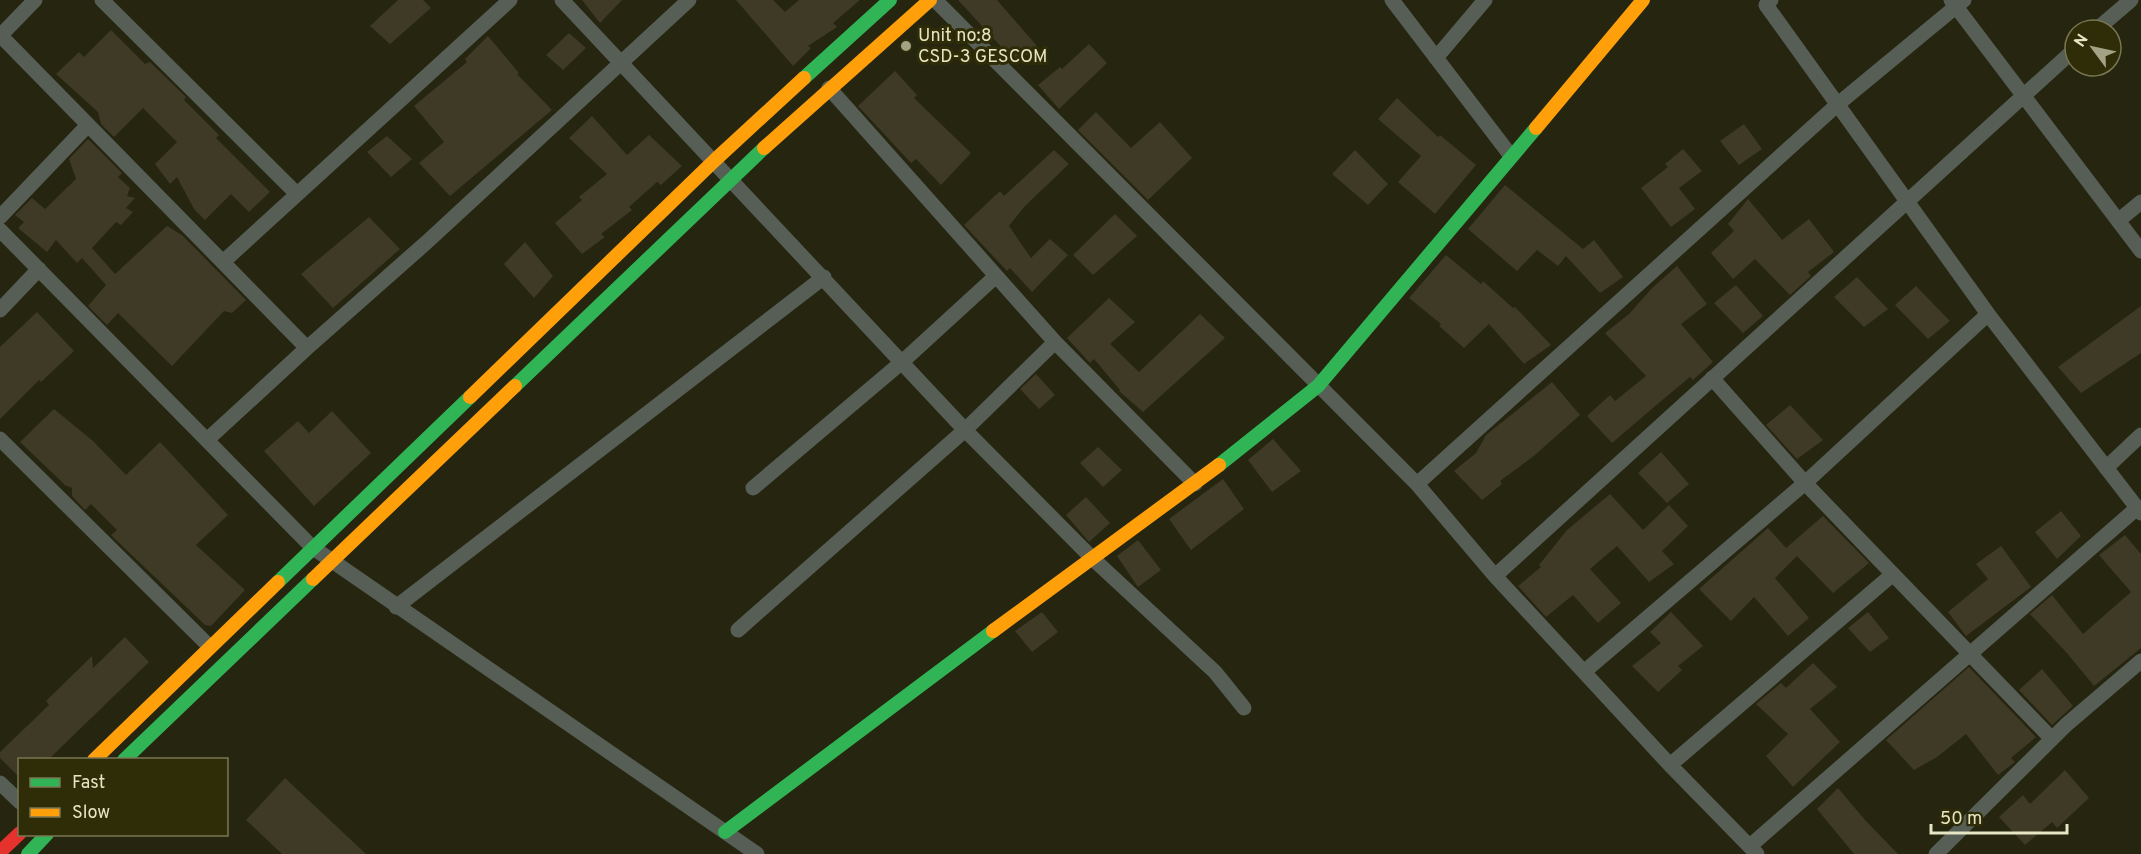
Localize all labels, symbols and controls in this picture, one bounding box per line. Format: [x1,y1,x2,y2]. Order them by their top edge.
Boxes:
north arrow [2063,18,2123,78]
place label: Unit no:8 CSD-3 GESCOM [918,25,1047,69]
text: N [2071,31,2094,51]
marker: Unit no:8 CSD-3 GESCOM [899,39,913,53]
legend [18,758,228,836]
text: Fast [72,772,105,795]
scale bar [1931,797,2068,835]
text: Slow [72,802,110,825]
text: 50 m [1940,808,1982,831]

